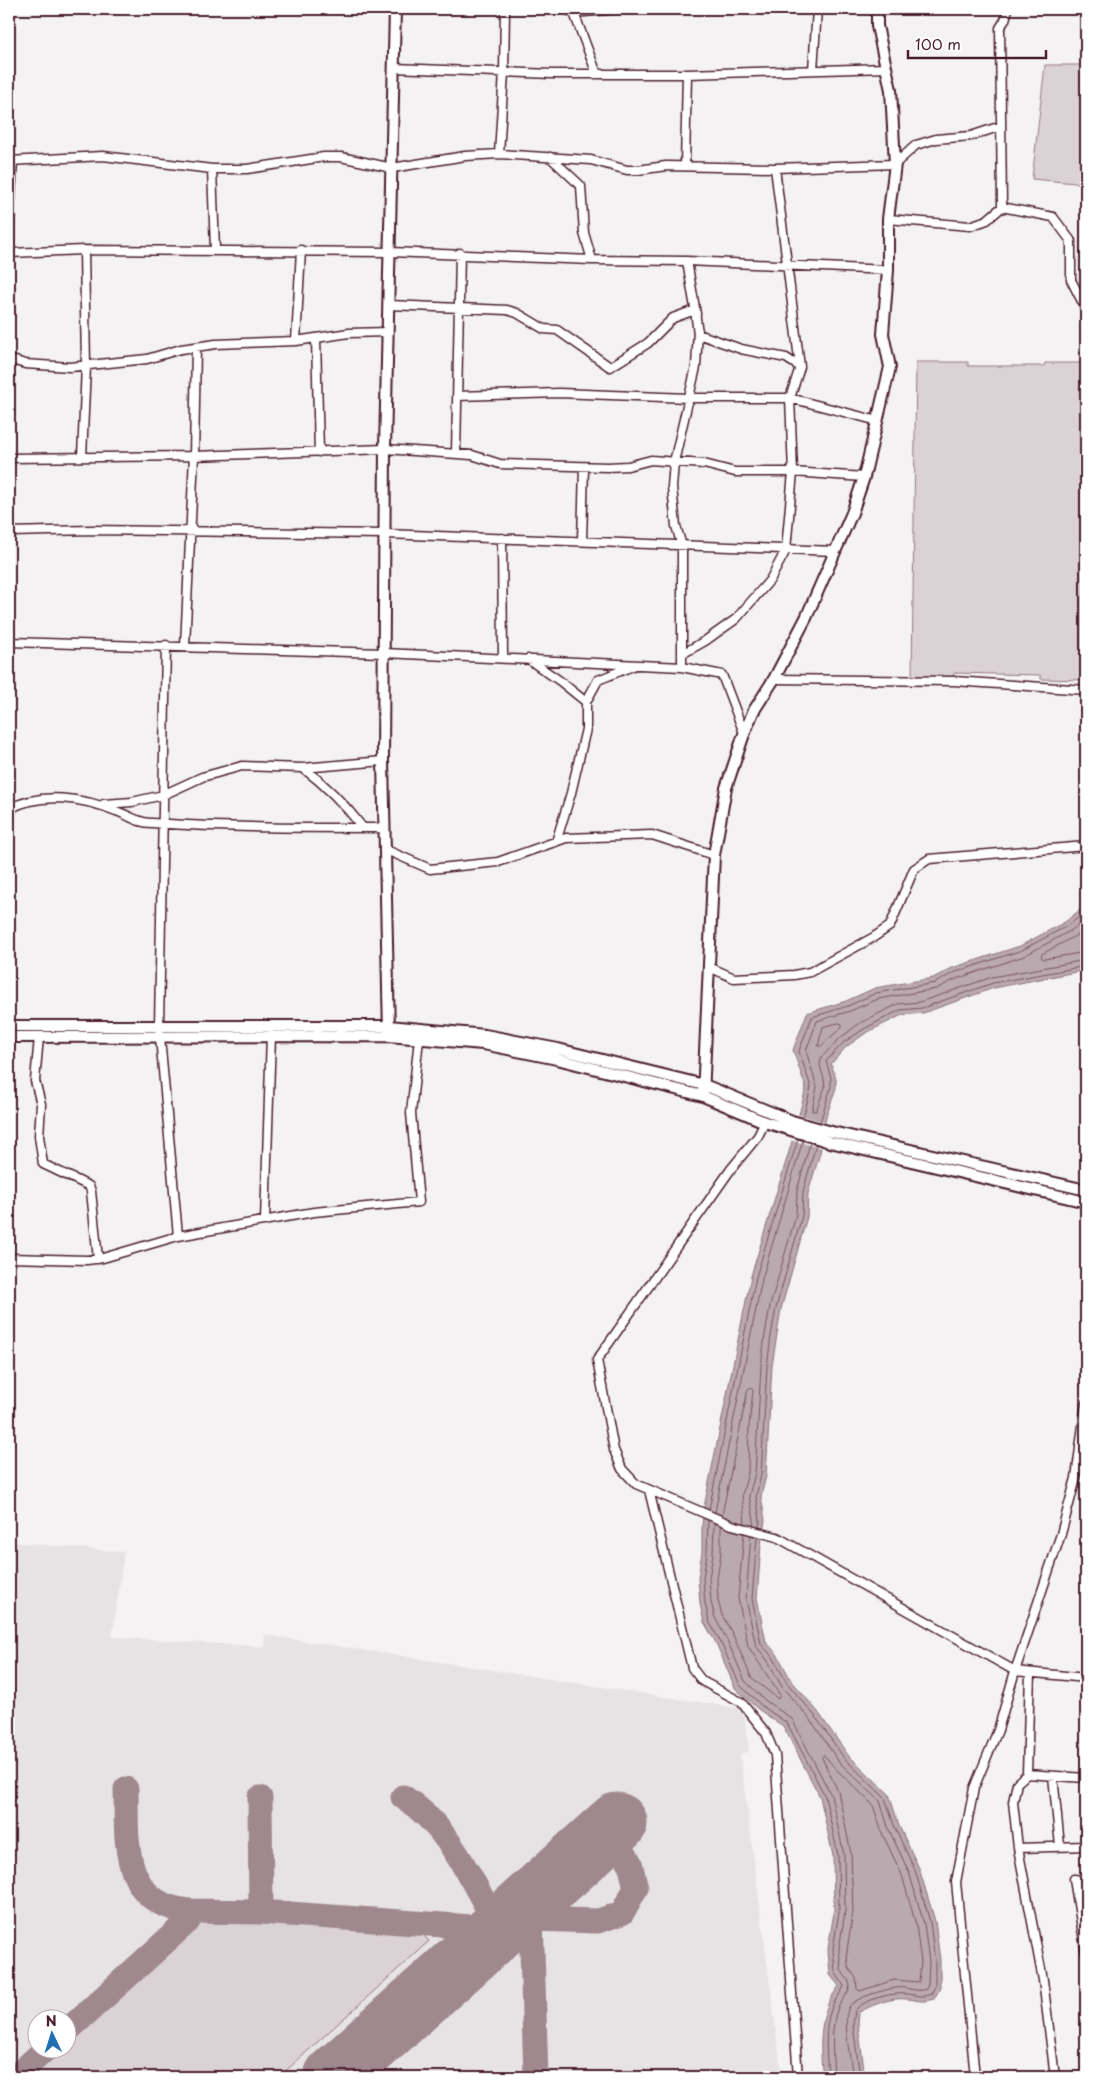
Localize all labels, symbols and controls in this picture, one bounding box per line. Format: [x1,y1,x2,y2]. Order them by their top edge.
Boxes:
scale bar [908,28,1045,60]
text: 100 m [915,32,961,55]
north arrow [28,2008,78,2058]
text: N [45,2010,57,2031]

